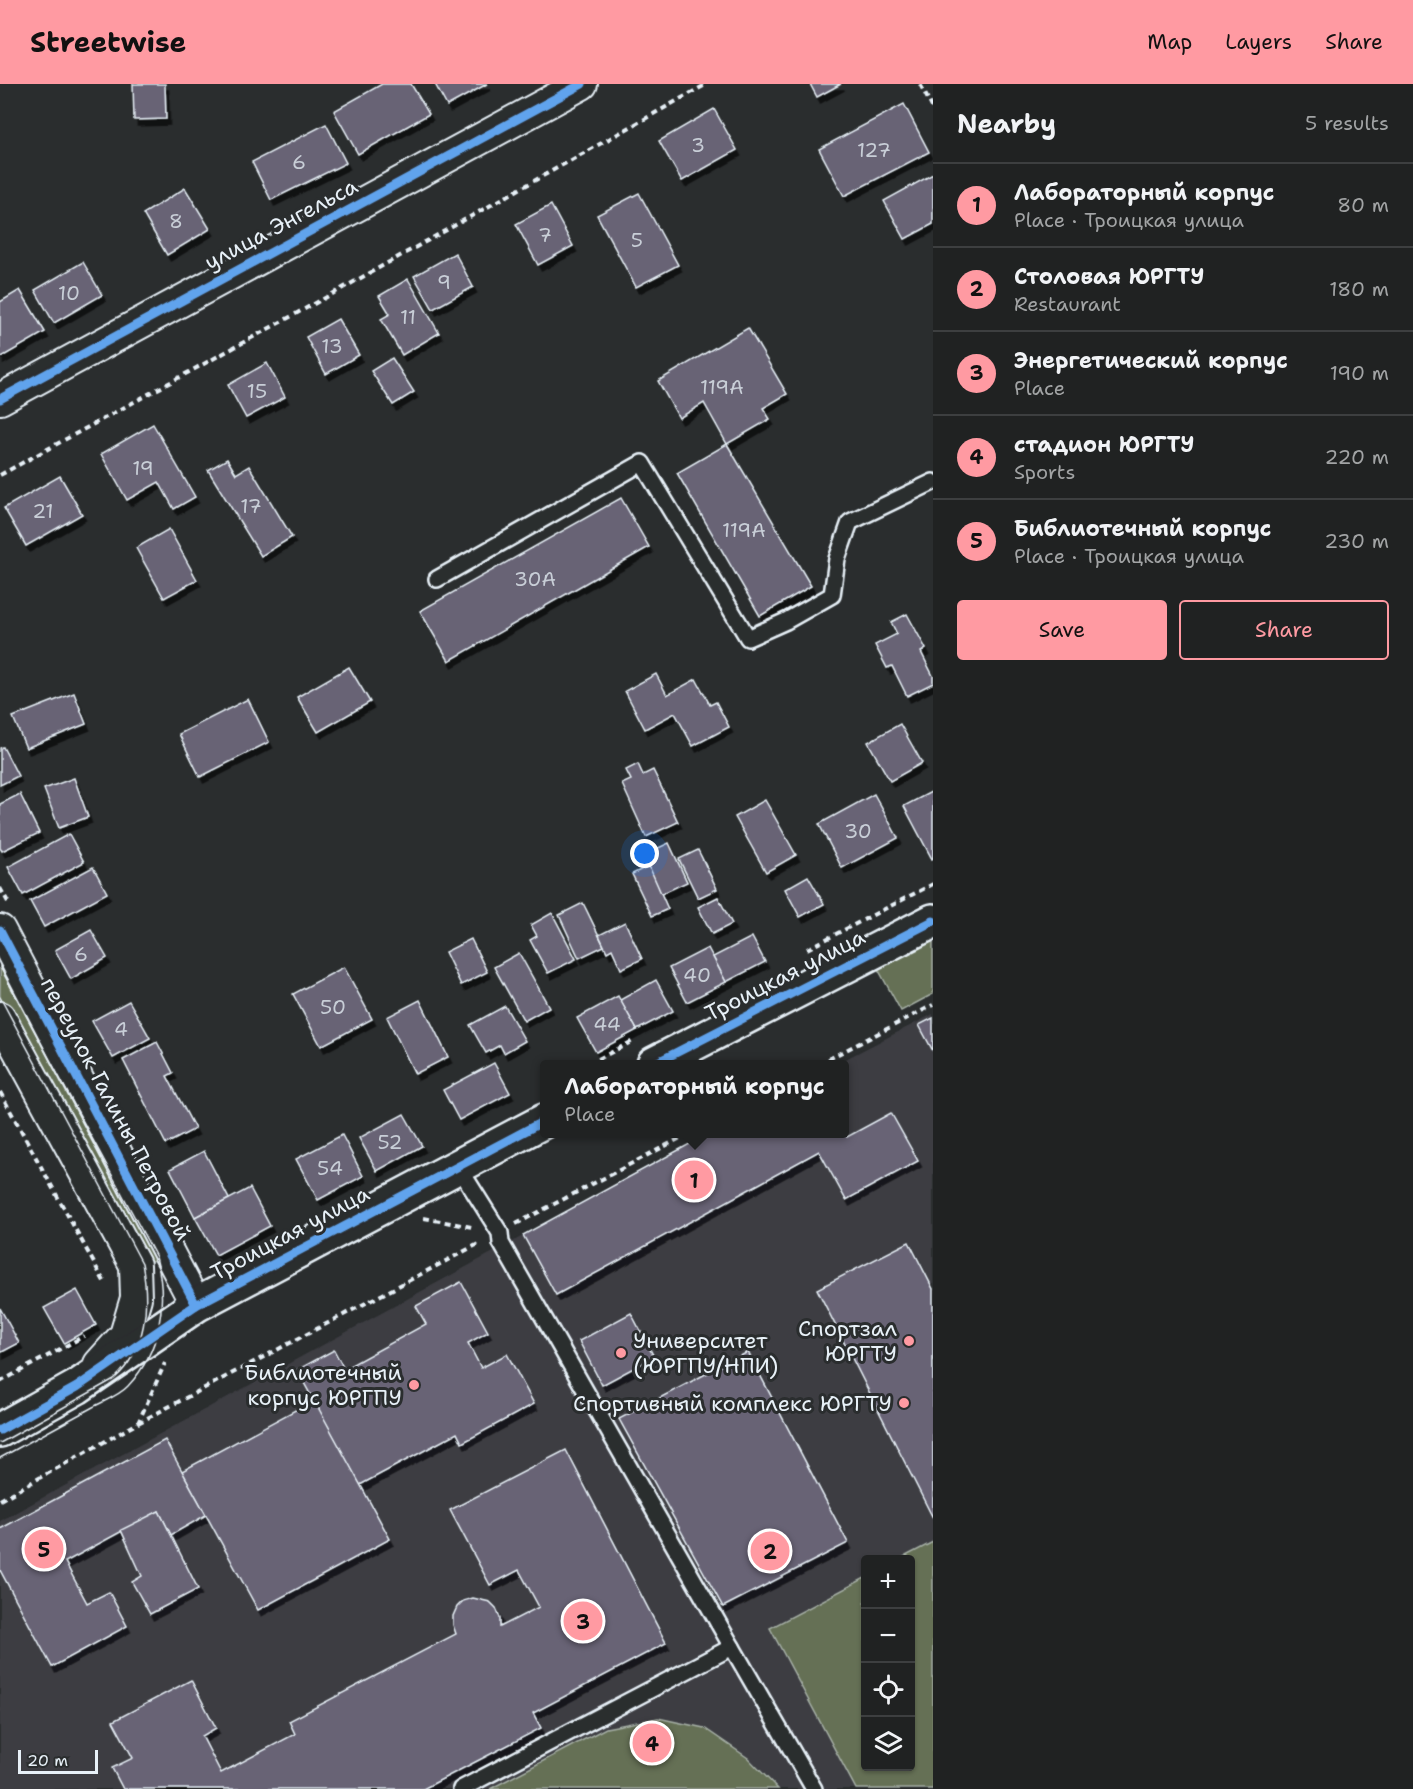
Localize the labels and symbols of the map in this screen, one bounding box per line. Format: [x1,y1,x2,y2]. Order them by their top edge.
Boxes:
house number: 3 [691,132,705,158]
house number: 127 [857,137,891,163]
house number: 6 [292,149,306,175]
street label: улица Энгельса [199,171,363,277]
house number: 8 [169,208,183,234]
house number: 7 [538,222,552,248]
house number: 5 [631,227,643,253]
house number: 9 [437,269,451,295]
house number: 10 [58,280,80,306]
house number: 11 [400,304,416,330]
house number: 13 [321,333,343,359]
house number: 119А [700,374,744,400]
house number: 15 [247,378,267,404]
house number: 19 [132,455,154,481]
house number: 17 [240,493,262,519]
house number: 21 [32,498,54,524]
house number: 119А [722,517,766,543]
house number: 30А [514,566,556,592]
house number: 30 [844,818,872,844]
your location [630,839,659,868]
street label: Троицкая улица [700,922,870,1028]
house number: 6 [74,941,88,967]
house number: 40 [683,962,711,988]
street label: переулок Галины Петровой [34,972,198,1246]
house number: 50 [320,994,346,1020]
house number: 44 [593,1011,621,1037]
house number: 4 [114,1016,128,1042]
house number: 52 [377,1129,403,1155]
house number: 54 [317,1155,343,1181]
pin: 1 [674,1158,714,1202]
street label: Троицкая улица [206,1179,375,1287]
place label: Спортзал ЮРГТУ [798,1314,897,1368]
place label: Университет (ЮРГПУ/НПИ) [633,1326,778,1380]
marker: Спортзал ЮРГТУ [902,1334,916,1348]
marker: Университет (ЮРГПУ/НПИ) [614,1346,628,1360]
place label: Библиотечный корпус ЮРГПУ [244,1358,402,1412]
marker: Библиотечный корпус ЮРГПУ [407,1378,421,1392]
place label: Спортивный комплекс ЮРГТУ [573,1389,892,1418]
marker: Спортивный комплекс ЮРГТУ [897,1396,911,1410]
pin: 5 [24,1526,63,1572]
pin: 2 [750,1528,790,1574]
pin: 3 [564,1598,602,1644]
pin: 4 [632,1720,672,1766]
scale bar [18,1747,98,1774]

